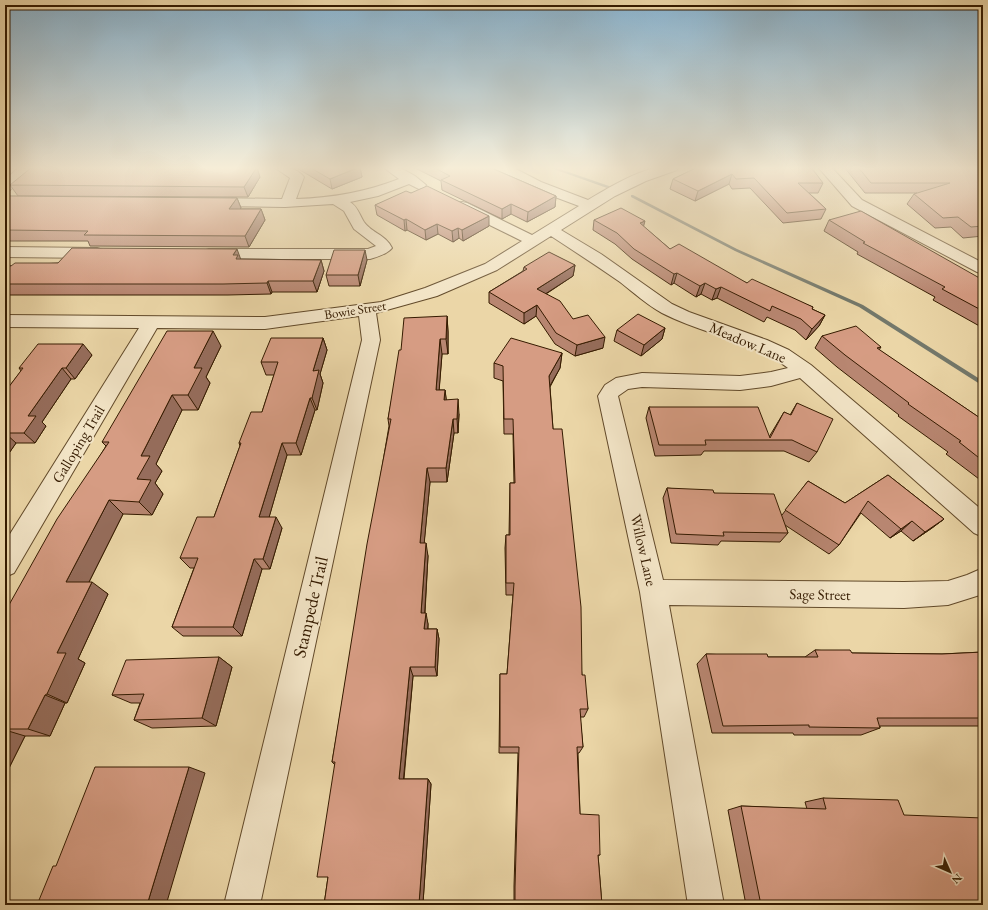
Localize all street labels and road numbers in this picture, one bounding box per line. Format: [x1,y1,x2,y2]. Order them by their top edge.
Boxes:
street label: Bowie Street [323,297,387,323]
street label: Meadow Lane [707,317,789,367]
street label: Galloping Trail [47,401,109,486]
street label: Willow Lane [626,512,662,588]
street label: Stampede Trail [287,554,333,660]
street label: Sage Street [789,584,851,604]

